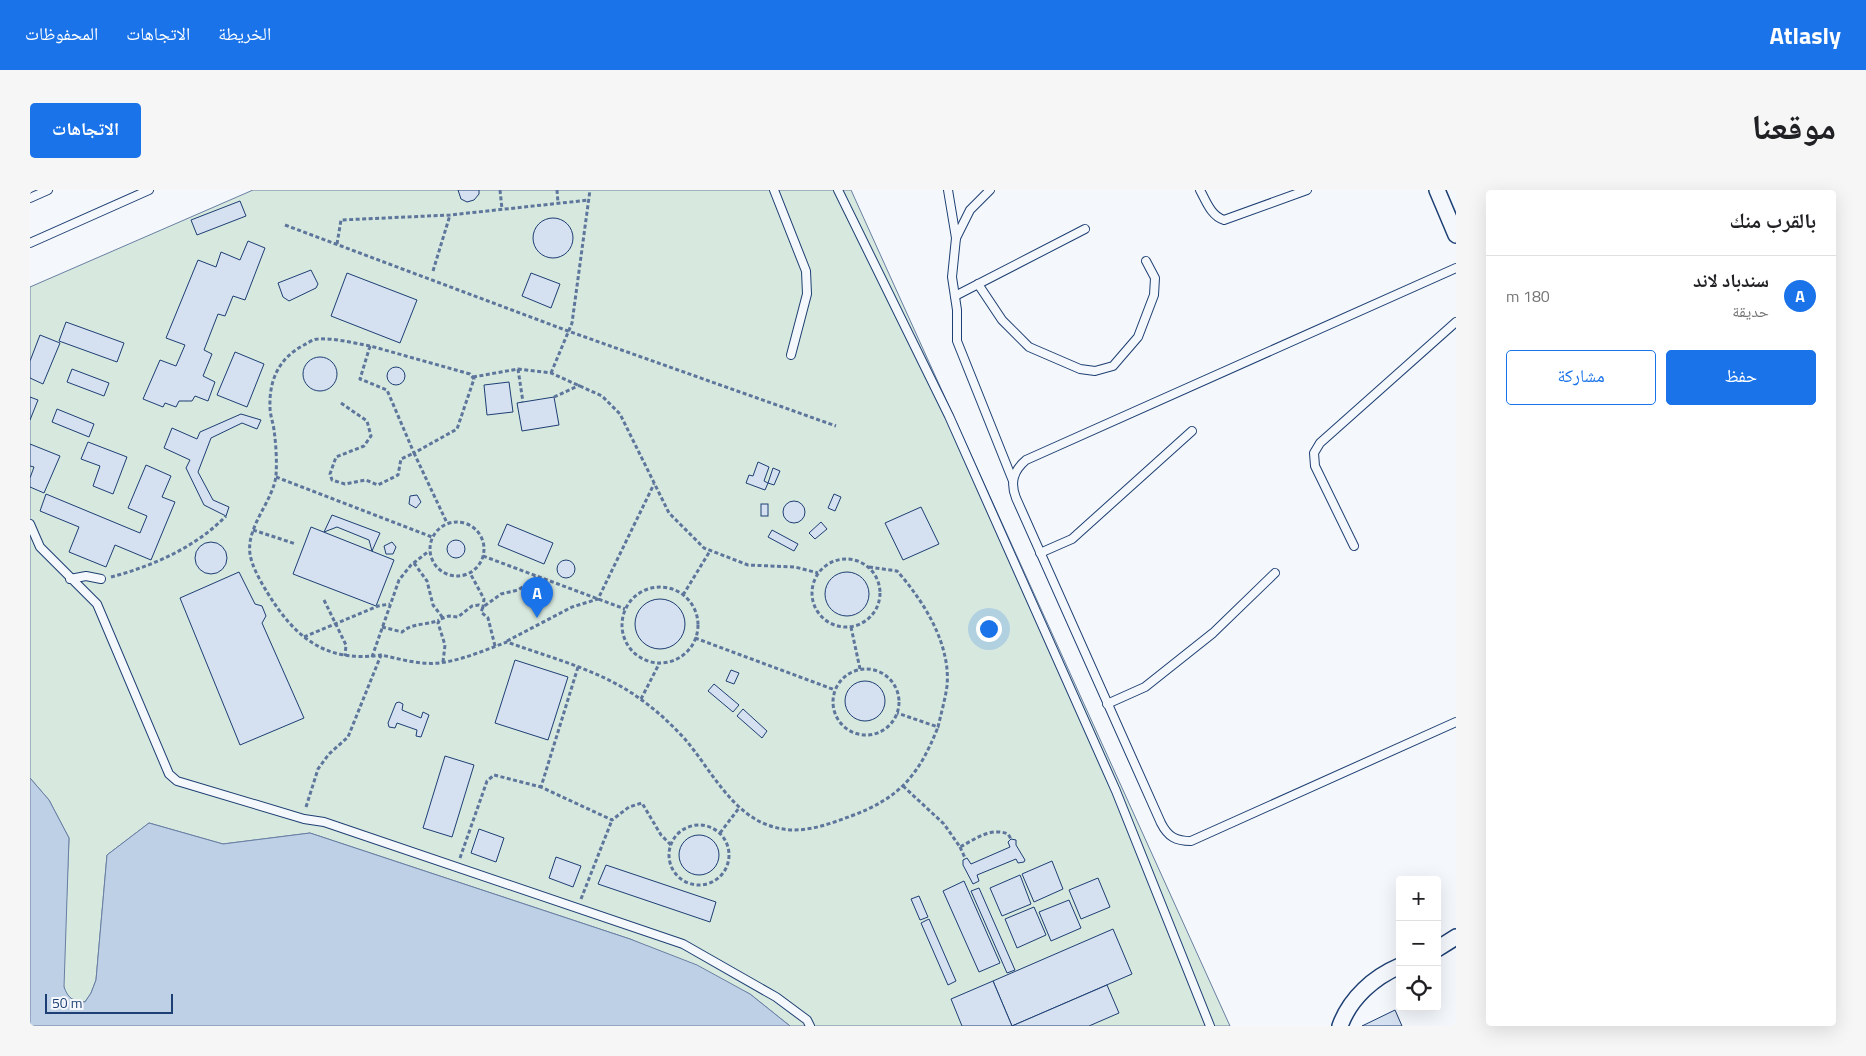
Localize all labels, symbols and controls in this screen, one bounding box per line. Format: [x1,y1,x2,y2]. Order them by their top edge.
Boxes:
text: Atlasly [1770,17,1841,53]
text: المحفوظات [25,20,98,47]
text: الاتجاهات [126,20,190,47]
text: الخريطة [218,20,271,47]
text: موقعنا [1751,99,1836,153]
button: الاتجاهات [30,103,141,158]
text: بالقرب منك [1729,204,1816,236]
text: سندباد لاند [1693,265,1769,294]
text: 180 m [1506,284,1550,308]
text: A [1795,284,1805,308]
text: حديقة [1732,299,1769,323]
button: مشاركة [1506,350,1656,405]
button: حفظ [1666,350,1816,405]
pin: A [521,577,553,618]
your location [976,616,1002,642]
map controls [1396,876,1441,1011]
button: + [1396,876,1441,921]
button: − [1396,921,1441,966]
button: locate [1396,966,1441,1011]
scale bar [45,991,172,1014]
text: 50 m [52,992,82,1013]

